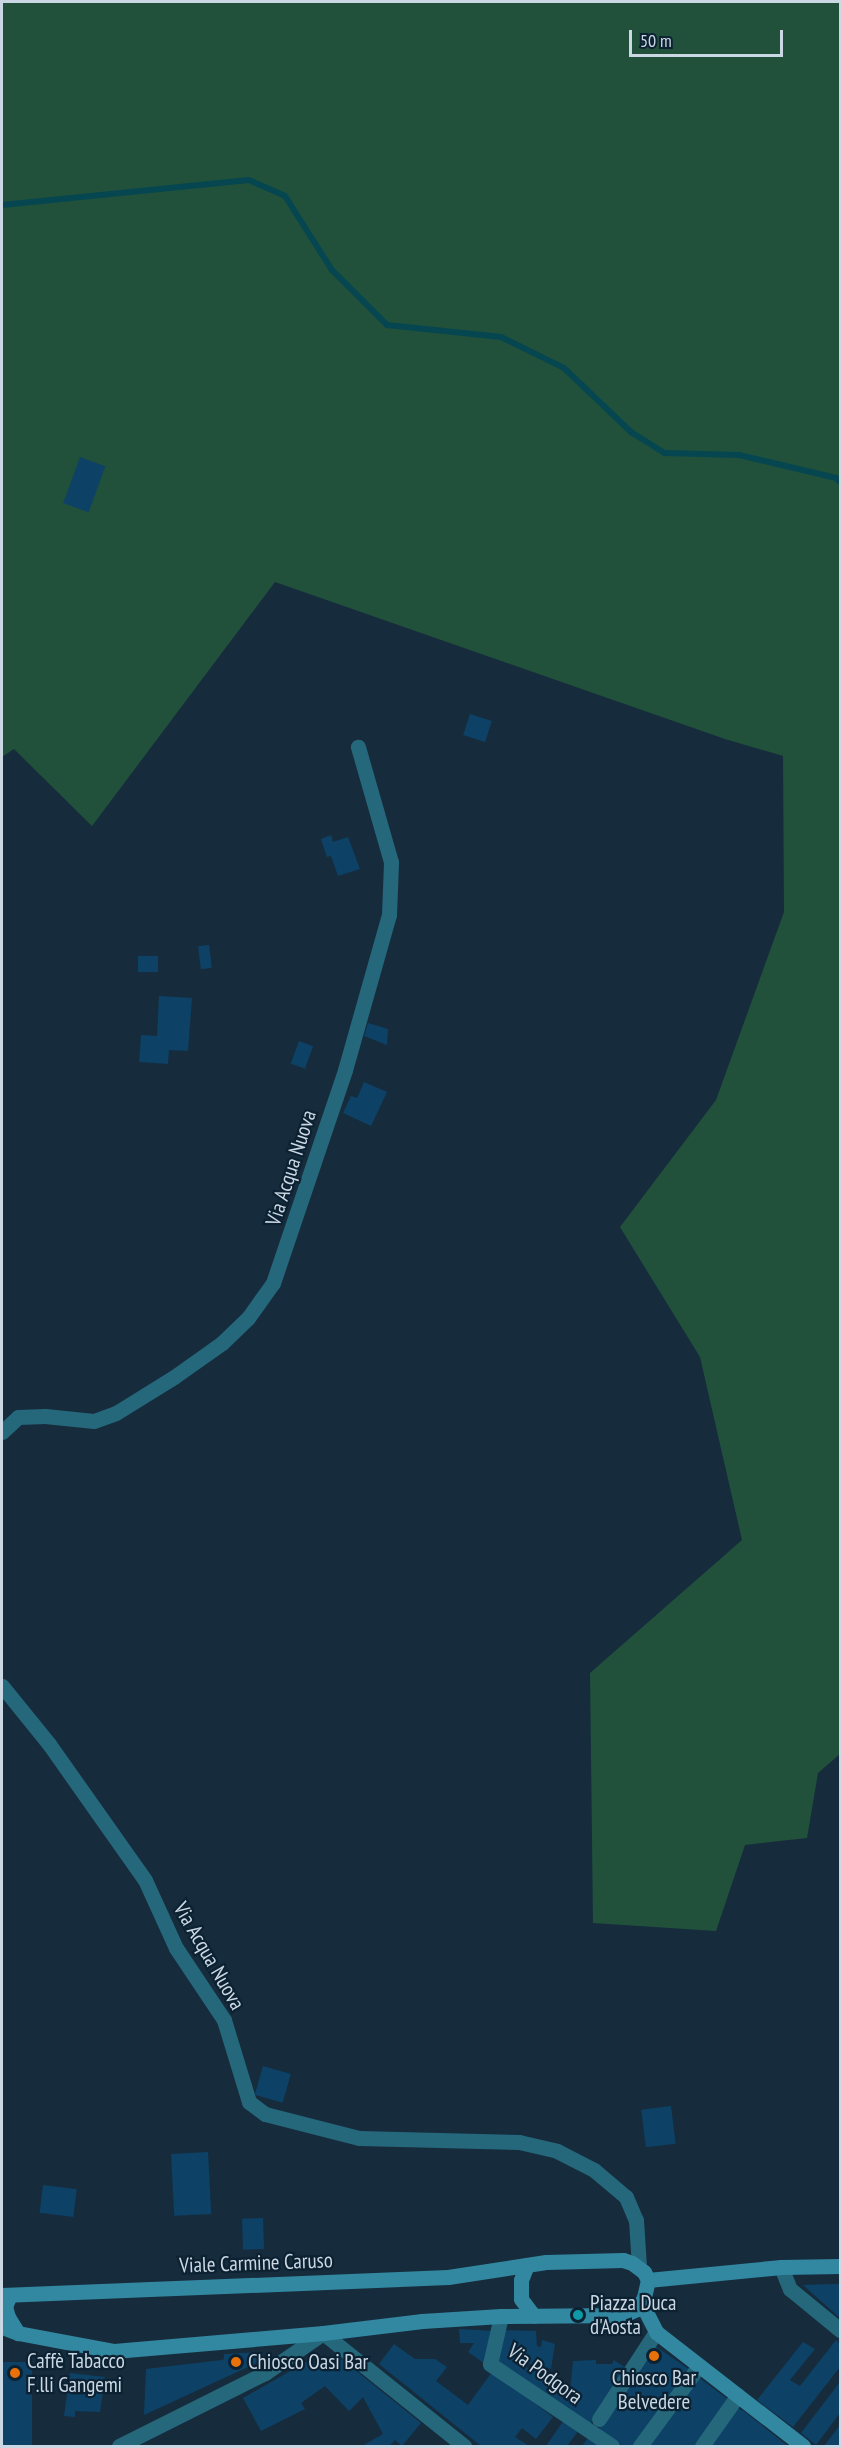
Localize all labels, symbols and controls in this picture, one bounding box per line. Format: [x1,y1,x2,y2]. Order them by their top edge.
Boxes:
scale bar [632,18,786,56]
text: 50 m [640,29,672,52]
street label: Via Acqua Nuova [260,1107,322,1229]
street label: Via Acqua Nuova [168,1897,250,2015]
street label: Viale Carmine Caruso [179,2248,333,2278]
place label: Piazza Duca d'Aosta [590,2290,676,2340]
marker: Piazza Duca d'Aosta [571,2308,585,2322]
street label: Via Podgora [503,2338,587,2410]
place label: Caffè Tabacco F.lli Gangemi [27,2348,125,2398]
place label: Chiosco Oasi Bar [248,2349,368,2375]
marker: Chiosco Bar Belvedere [647,2349,661,2363]
marker: Chiosco Oasi Bar [229,2355,243,2369]
place label: Chiosco Bar Belvedere [612,2365,696,2415]
marker: Caffè Tabacco F.lli Gangemi [8,2366,22,2380]

